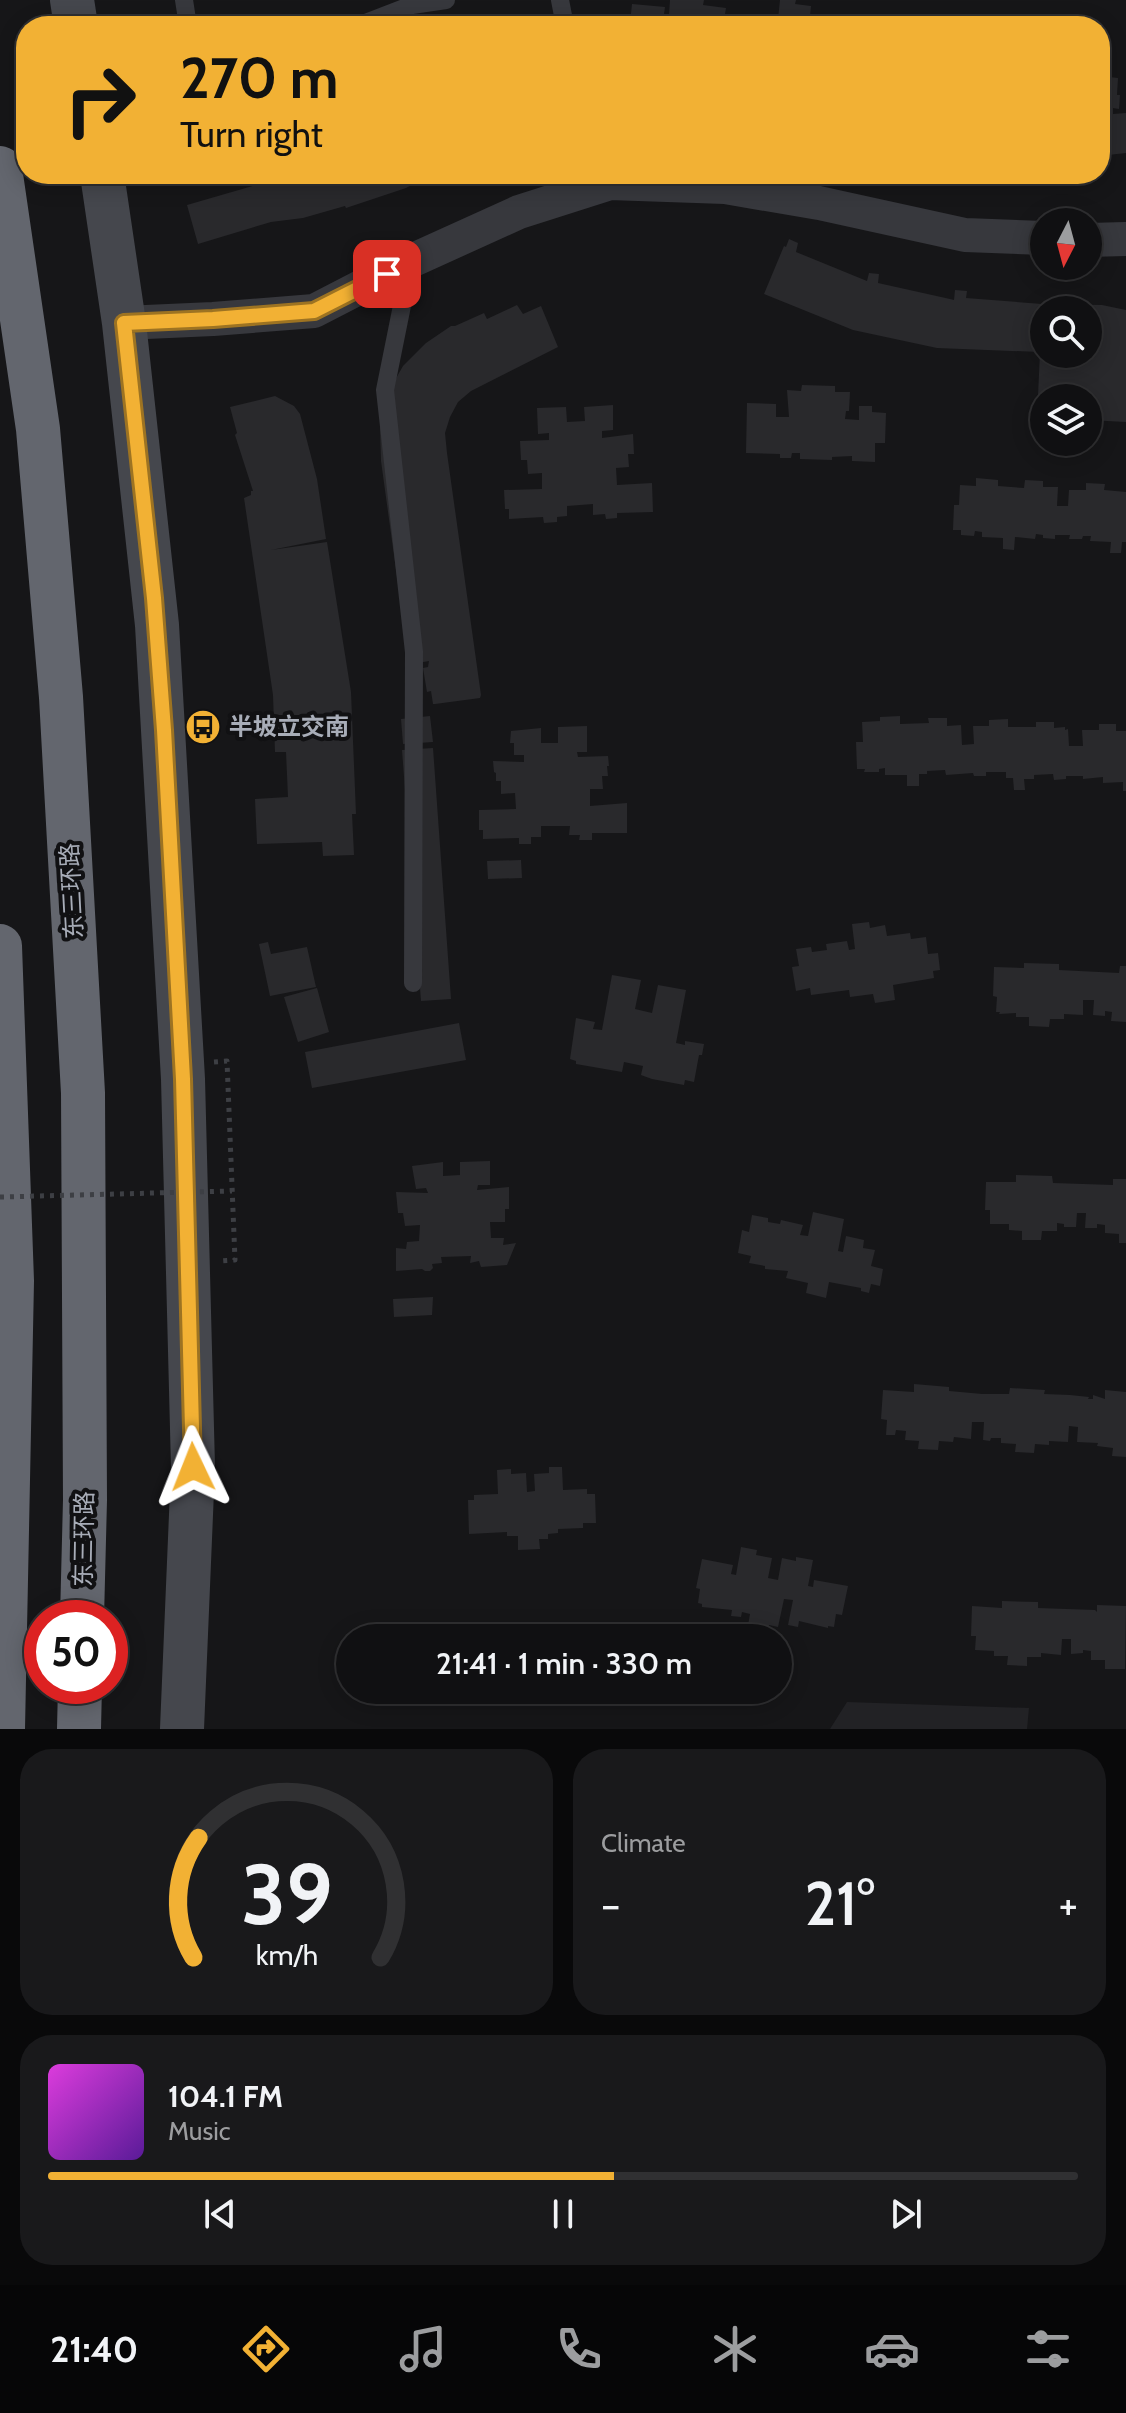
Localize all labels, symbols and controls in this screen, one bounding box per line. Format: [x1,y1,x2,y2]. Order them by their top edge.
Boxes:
text: 270 m [180,44,338,112]
icon: right [48,48,152,152]
text: Turn right [180,112,323,156]
north arrow [1030,208,1102,280]
map controls [1030,208,1102,456]
pin [353,240,421,308]
icon: arrive [365,252,409,296]
button: search [1030,296,1102,368]
button: layers [1030,384,1102,456]
bus stop icon: 半坡立交南 [184,708,222,746]
place label: 半坡立交南 [229,712,349,741]
street label: 东三环路 [55,842,88,940]
position arrow [151,1425,235,1509]
street label: 东三环路 [68,1491,99,1587]
speed limit sign: 50 [24,1600,128,1704]
text: 21:41 · 1 min · 330 m [436,1645,692,1682]
text: Climate [601,1827,686,1859]
text: 39 [241,1844,332,1945]
text: 21° [804,1867,875,1940]
text: − [601,1878,620,1931]
text: + [1059,1878,1078,1931]
text: km/h [255,1937,318,1972]
text: 104.1 FM [168,2078,283,2115]
text: Music [168,2115,231,2147]
icon: previous [198,2192,242,2236]
icon: pause [541,2192,585,2236]
icon: next [884,2192,928,2236]
icon: directions [238,2321,294,2377]
icon: music [395,2321,451,2377]
icon: phone [551,2321,607,2377]
icon: climate [707,2321,763,2377]
icon: car [864,2321,920,2377]
icon: filters [1020,2321,1076,2377]
text: 21:40 [50,2327,138,2371]

